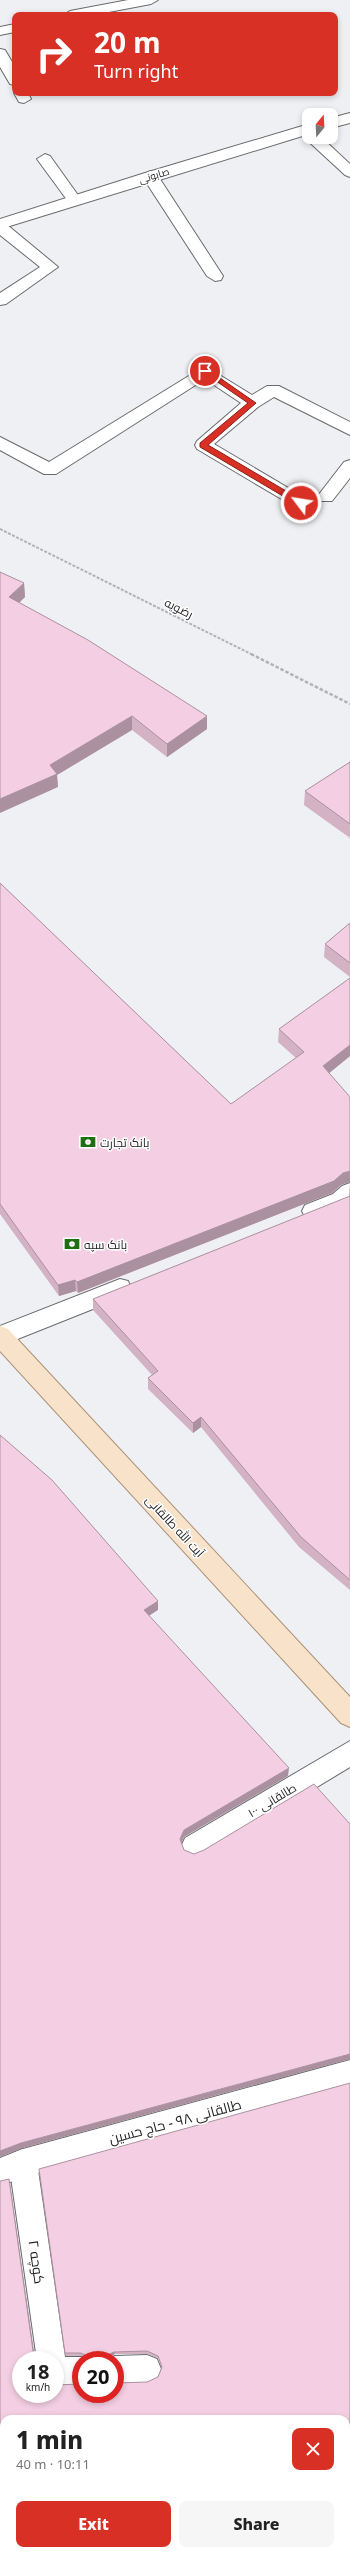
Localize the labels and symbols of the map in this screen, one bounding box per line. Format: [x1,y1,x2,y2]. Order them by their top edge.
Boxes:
north arrow [302,108,338,144]
street label: صابونی [137,164,171,186]
pin [188,354,222,388]
position arrow [280,482,322,524]
street label: رضویه [162,594,196,622]
bank icon: بانک تجارت [79,1133,97,1151]
place label: بانک تجارت [100,1134,150,1151]
bank icon: بانک سپه [63,1235,81,1253]
place label: بانک سپه [84,1236,127,1253]
street label: آیت الله طالقانی [142,1491,209,1561]
street label: طالقانی ۱۰۰ [245,1779,299,1821]
street label: طالقانی ۹۸ - حاج حسین [107,2094,243,2148]
street label: کوچه ۲ [24,2239,49,2285]
speed limit sign: 20 [72,2351,124,2403]

